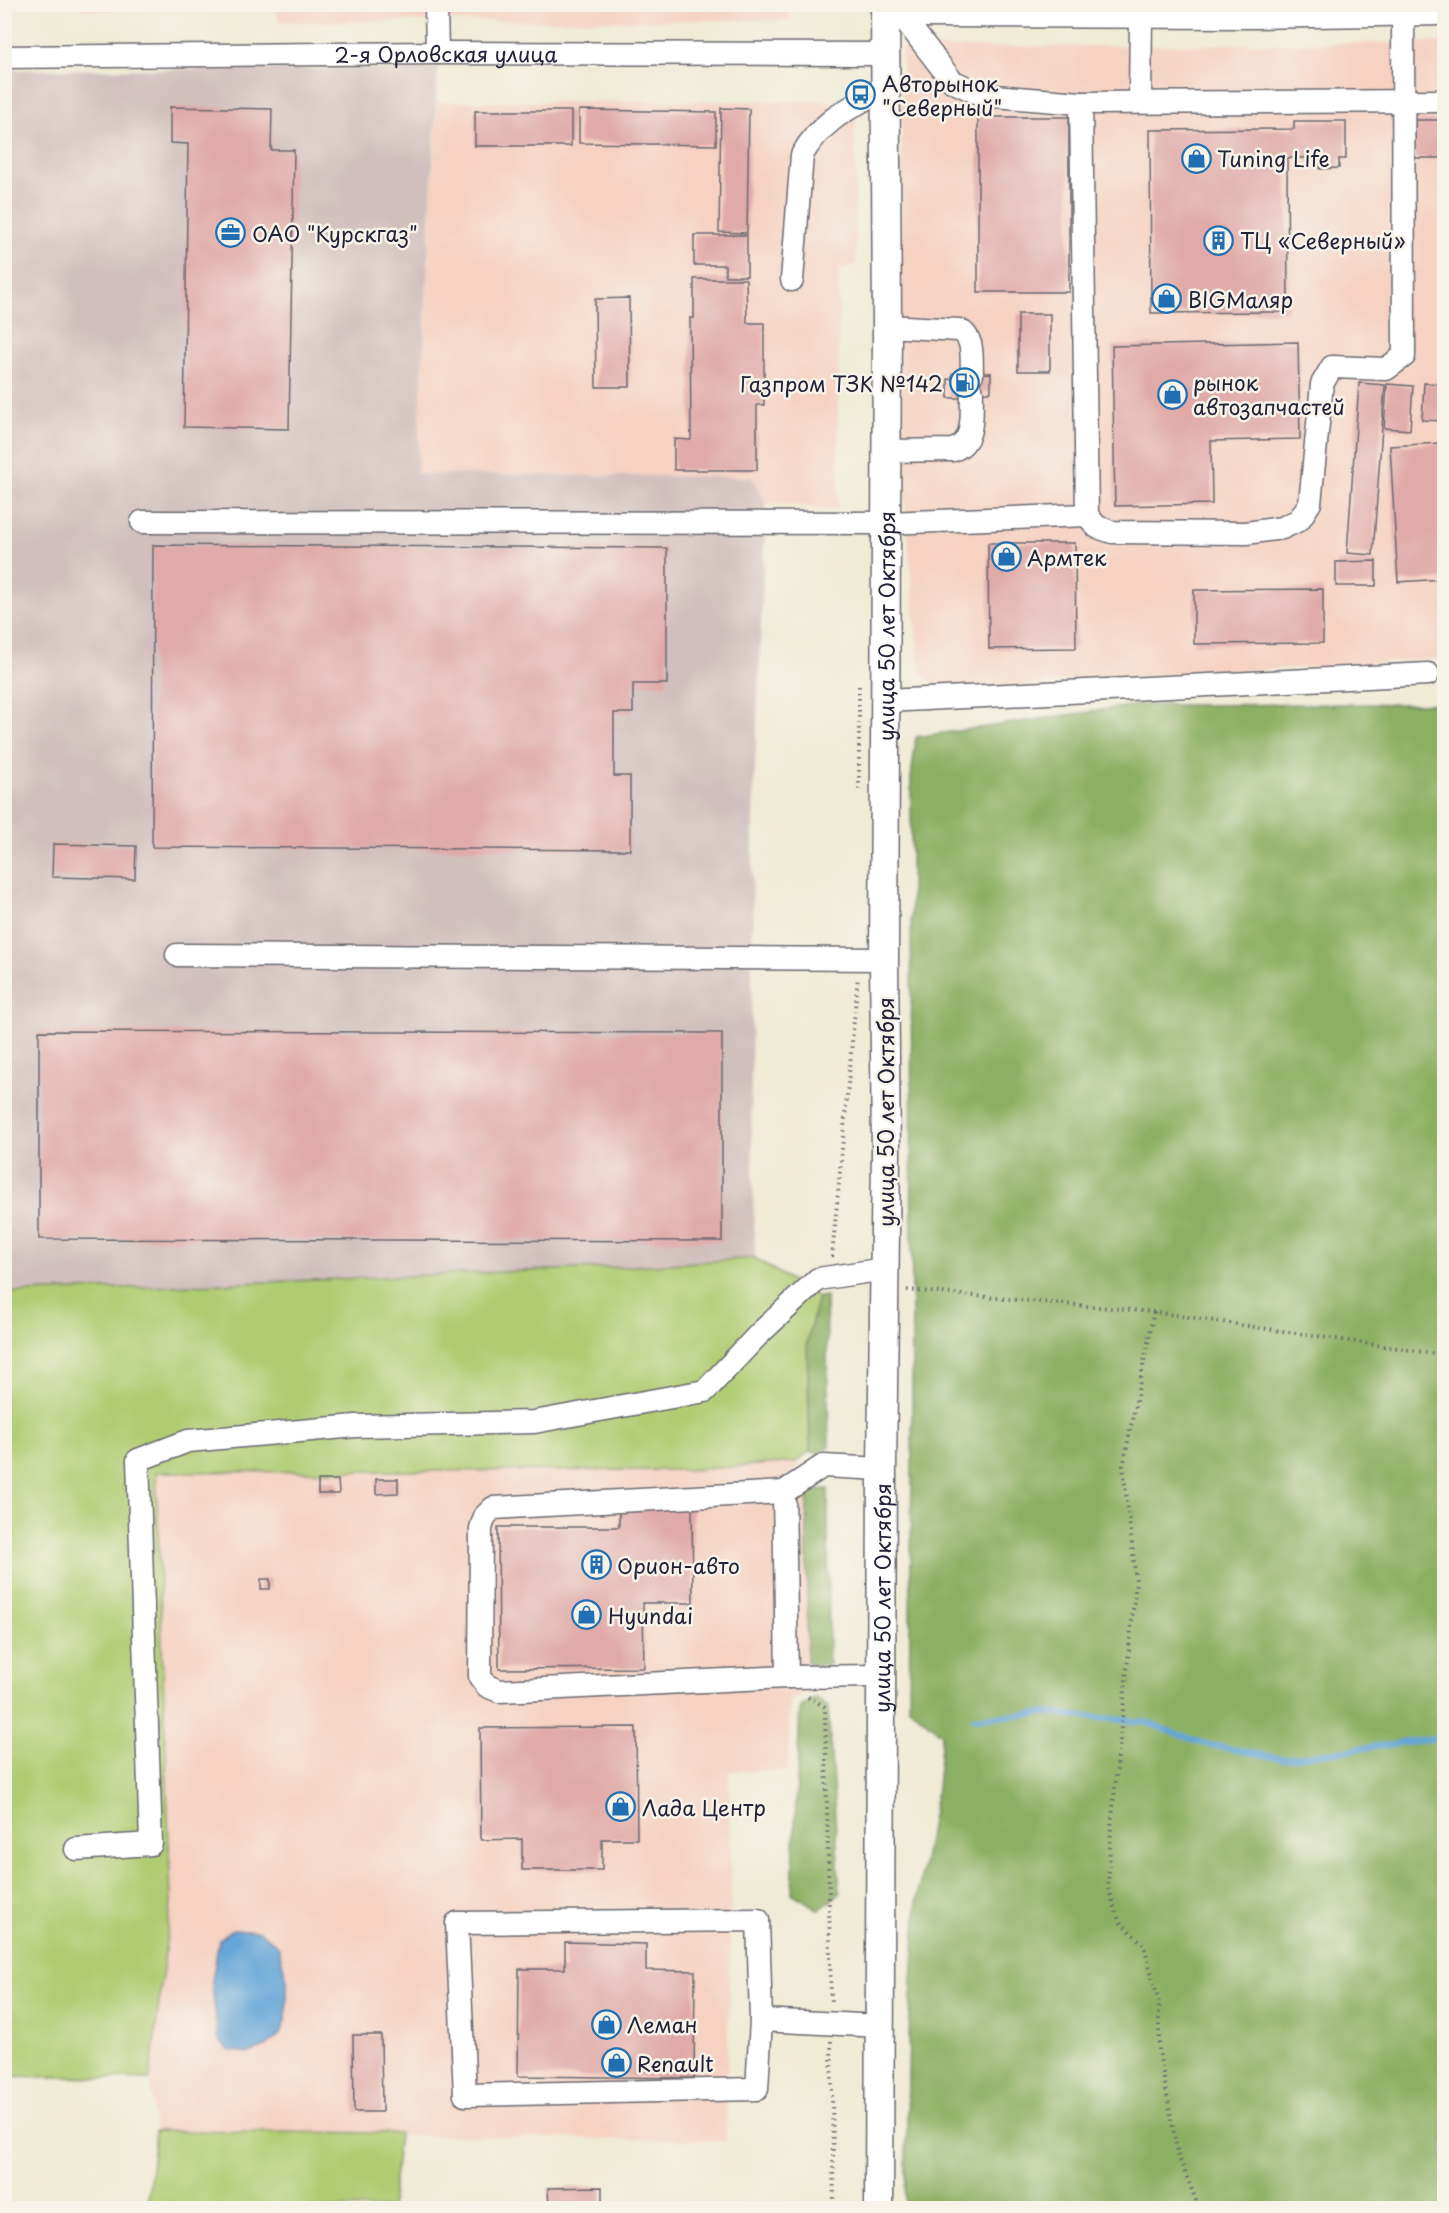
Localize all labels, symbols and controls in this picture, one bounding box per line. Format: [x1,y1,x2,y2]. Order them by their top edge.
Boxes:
street label: 2-я Орловская улица [334,37,558,70]
place label: Авторынок "Северный" [882,67,1002,123]
bus stop icon: Авторынок "Северный" [845,79,877,111]
shop icon: Tuning Life [1180,142,1212,174]
place label: Tuning Life [1217,142,1330,174]
office icon: ОАО "Курскгаз" [215,217,247,249]
place label: ОАО "Курскгаз" [252,217,418,249]
building icon: ТЦ «Северный» [1203,224,1235,256]
place label: ТЦ «Северный» [1240,224,1405,256]
shop icon: BIGМаляр [1151,283,1183,315]
place label: BIGМаляр [1188,283,1293,315]
place label: рынок автозапчастей [1193,366,1345,422]
place label: Газпром ТЗК №142 [740,367,943,399]
fuel station icon: Газпром ТЗК №142 [948,367,980,399]
shop icon: рынок автозапчастей [1156,378,1188,410]
street label: улица 50 лет Октября [869,511,902,741]
shop icon: Армтек [990,541,1022,573]
place label: Армтек [1027,541,1107,573]
street label: улица 50 лет Октября [869,997,901,1227]
street label: улица 50 лет Октября [865,1483,898,1713]
building icon: Орион-авто [580,1549,612,1581]
place label: Орион-авто [617,1549,740,1581]
shop icon: Hyundai [571,1599,603,1631]
place label: Hyundai [608,1599,693,1631]
shop icon: Лада Центр [605,1791,637,1823]
place label: Лада Центр [642,1791,766,1823]
shop icon: Леман [590,2008,622,2040]
place label: Леман [627,2008,698,2040]
shop icon: Renault [600,2047,632,2079]
place label: Renault [637,2047,714,2079]

